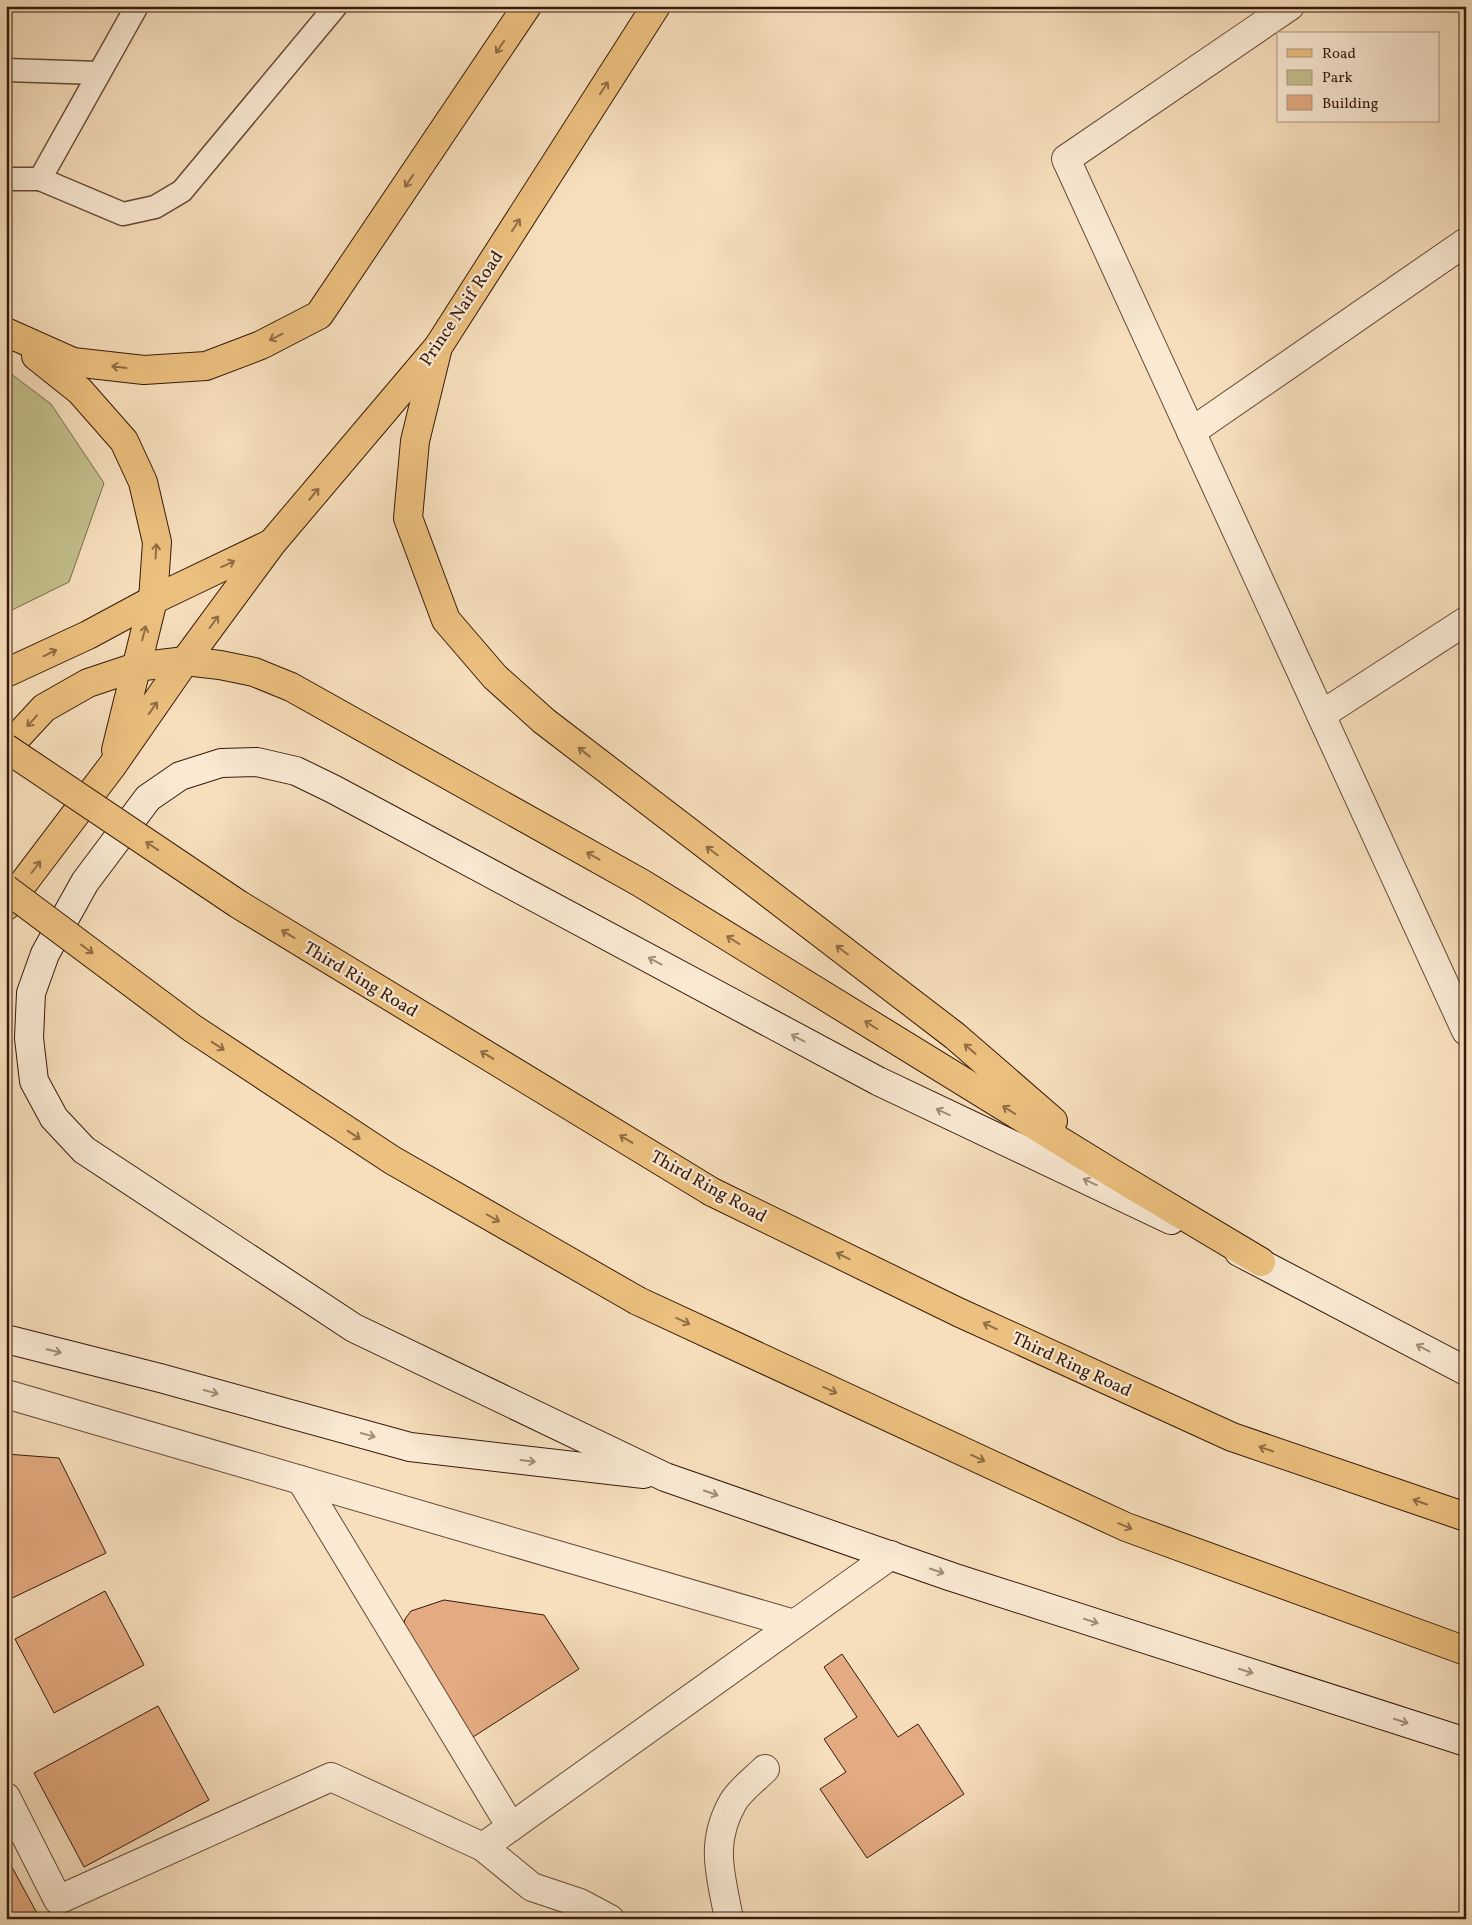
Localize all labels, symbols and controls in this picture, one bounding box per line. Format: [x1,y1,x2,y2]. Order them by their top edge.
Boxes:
legend [1277,32,1440,122]
one-way arrow [495,39,505,53]
text: Road [1322,44,1356,65]
text: Park [1322,68,1353,89]
one-way arrow [599,82,609,96]
text: Building [1322,94,1379,115]
one-way arrow [404,174,414,188]
one-way arrow [511,218,521,232]
street label: Prince Naif Road [414,246,510,371]
one-way arrow [268,332,283,342]
one-way arrow [112,362,128,372]
one-way arrow [308,488,319,501]
one-way arrow [151,543,161,559]
one-way arrow [220,559,235,568]
one-way arrow [209,615,219,629]
one-way arrow [140,626,149,642]
one-way arrow [43,648,58,658]
one-way arrow [148,701,158,715]
one-way arrow [26,714,38,727]
one-way arrow [578,747,591,758]
one-way arrow [145,841,159,851]
one-way arrow [706,846,719,857]
one-way arrow [587,851,601,861]
one-way arrow [30,861,41,874]
one-way arrow [281,929,295,939]
one-way arrow [726,934,740,944]
street label: Third Ring Road [298,936,422,1024]
one-way arrow [80,944,93,955]
one-way arrow [836,944,849,955]
one-way arrow [648,956,663,966]
one-way arrow [864,1019,878,1030]
one-way arrow [791,1033,806,1043]
one-way arrow [211,1040,225,1051]
one-way arrow [964,1043,977,1055]
one-way arrow [480,1049,494,1059]
one-way arrow [1003,1105,1017,1115]
one-way arrow [936,1107,951,1116]
one-way arrow [347,1130,361,1140]
one-way arrow [619,1134,633,1144]
street label: Third Ring Road [646,1145,771,1230]
one-way arrow [1083,1176,1098,1186]
one-way arrow [486,1213,501,1223]
one-way arrow [836,1250,851,1260]
one-way arrow [675,1317,690,1327]
one-way arrow [983,1321,998,1330]
street label: Third Ring Road [1007,1327,1135,1404]
one-way arrow [1415,1343,1430,1353]
one-way arrow [45,1347,61,1356]
one-way arrow [822,1385,837,1395]
one-way arrow [202,1388,218,1397]
one-way arrow [359,1431,375,1440]
one-way arrow [1259,1444,1274,1453]
one-way arrow [970,1454,985,1463]
one-way arrow [519,1456,535,1466]
one-way arrow [703,1488,719,1498]
one-way arrow [1412,1496,1428,1506]
one-way arrow [1117,1522,1132,1531]
one-way arrow [928,1567,944,1576]
one-way arrow [1083,1617,1099,1627]
one-way arrow [1238,1667,1253,1676]
one-way arrow [1392,1717,1408,1726]

